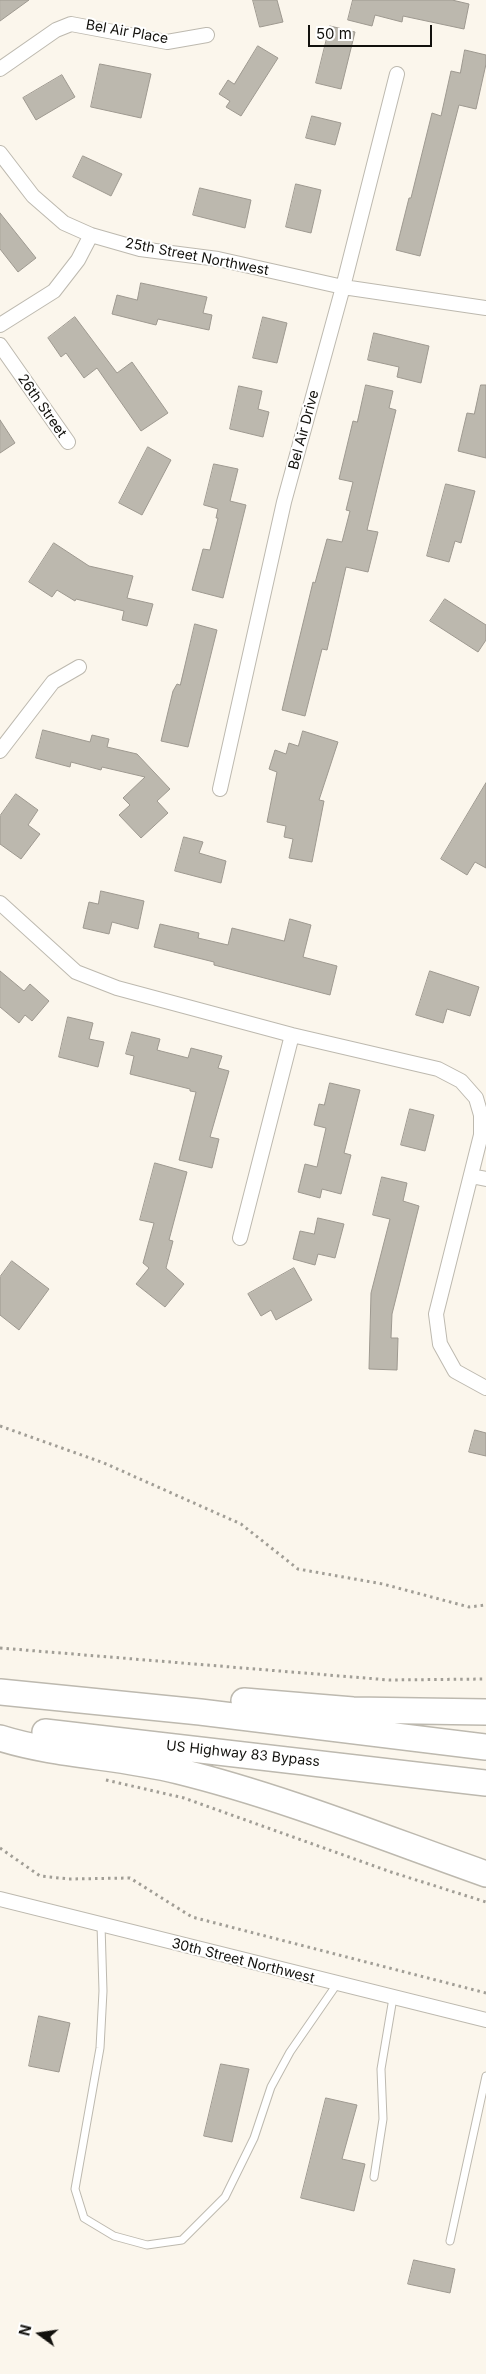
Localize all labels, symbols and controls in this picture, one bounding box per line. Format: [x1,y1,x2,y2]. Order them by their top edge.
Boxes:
scale bar [311,15,435,47]
street label: Bel Air Place [85,16,169,48]
text: 50 m [316,24,352,43]
street label: 25th Street Northwest [124,235,270,279]
street label: 26th Street [14,371,70,441]
street label: Bel Air Drive [285,388,323,472]
street label: US Highway 83 Bypass [165,1738,321,1770]
street label: 30th Street Northwest [170,1935,316,1987]
north arrow [15,2309,65,2359]
text: N [15,2323,34,2337]

